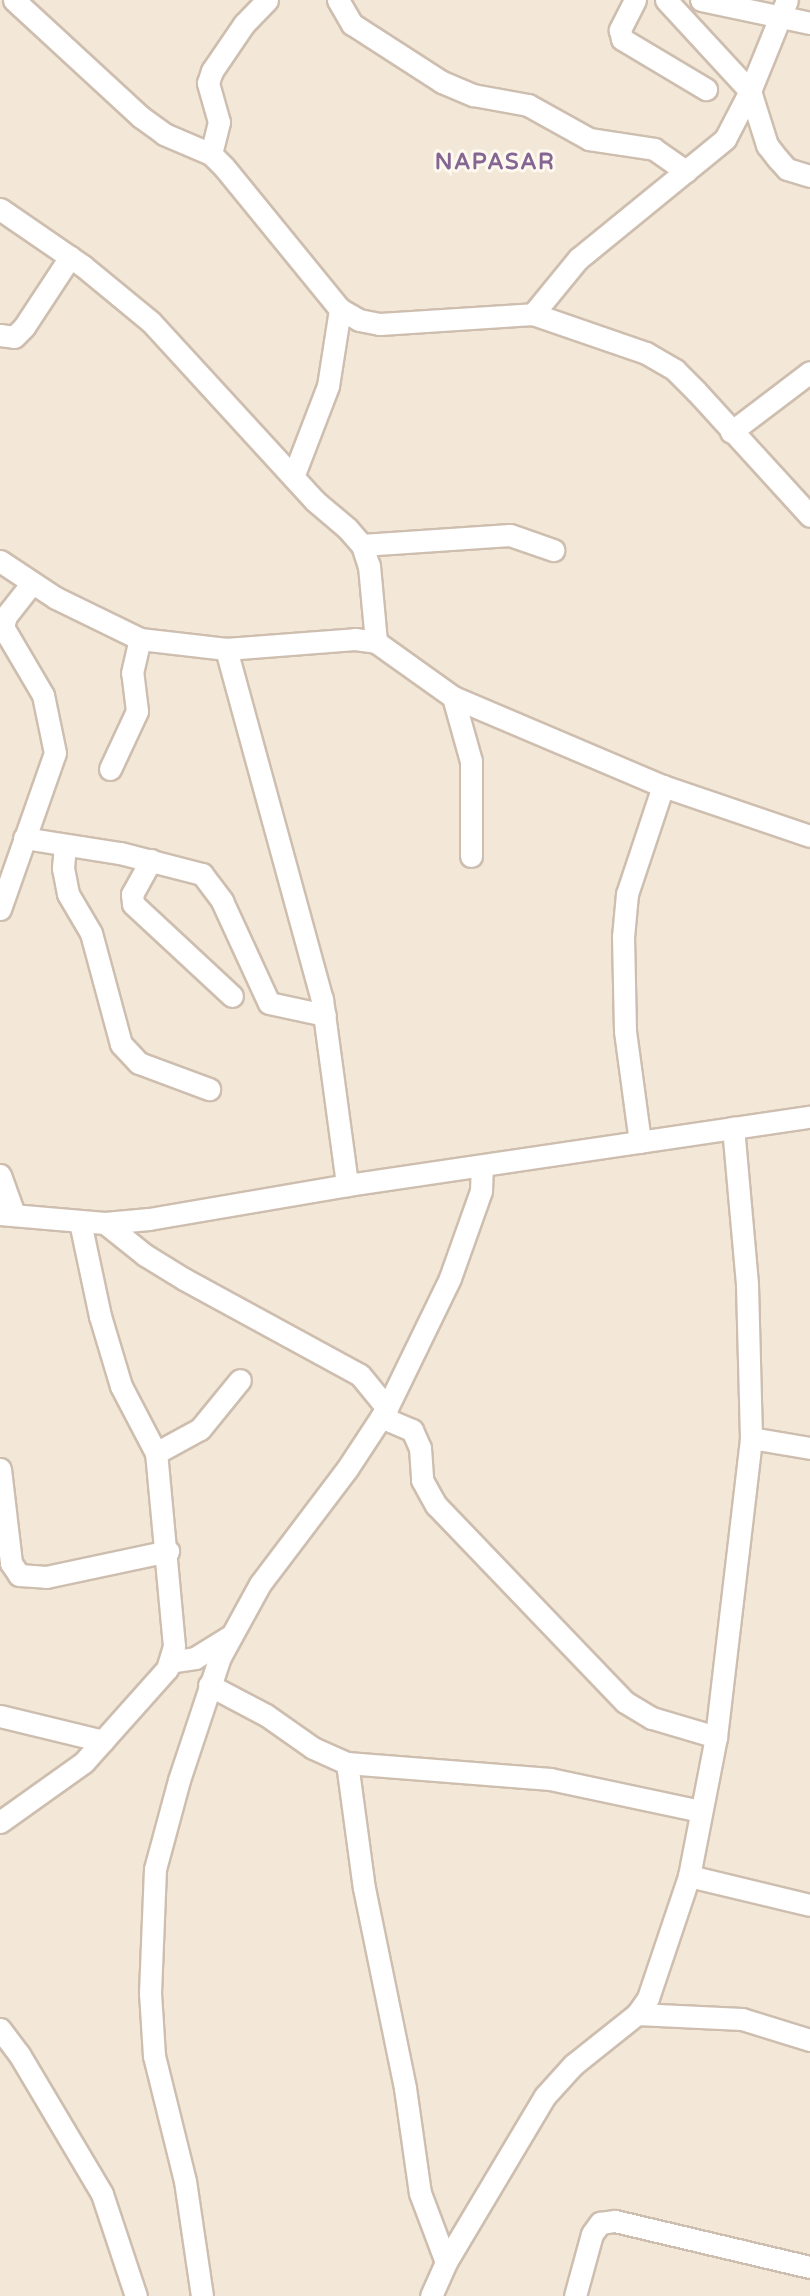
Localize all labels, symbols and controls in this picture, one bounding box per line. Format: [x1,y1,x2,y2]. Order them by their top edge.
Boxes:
district label: NAPASAR [435,150,555,176]

